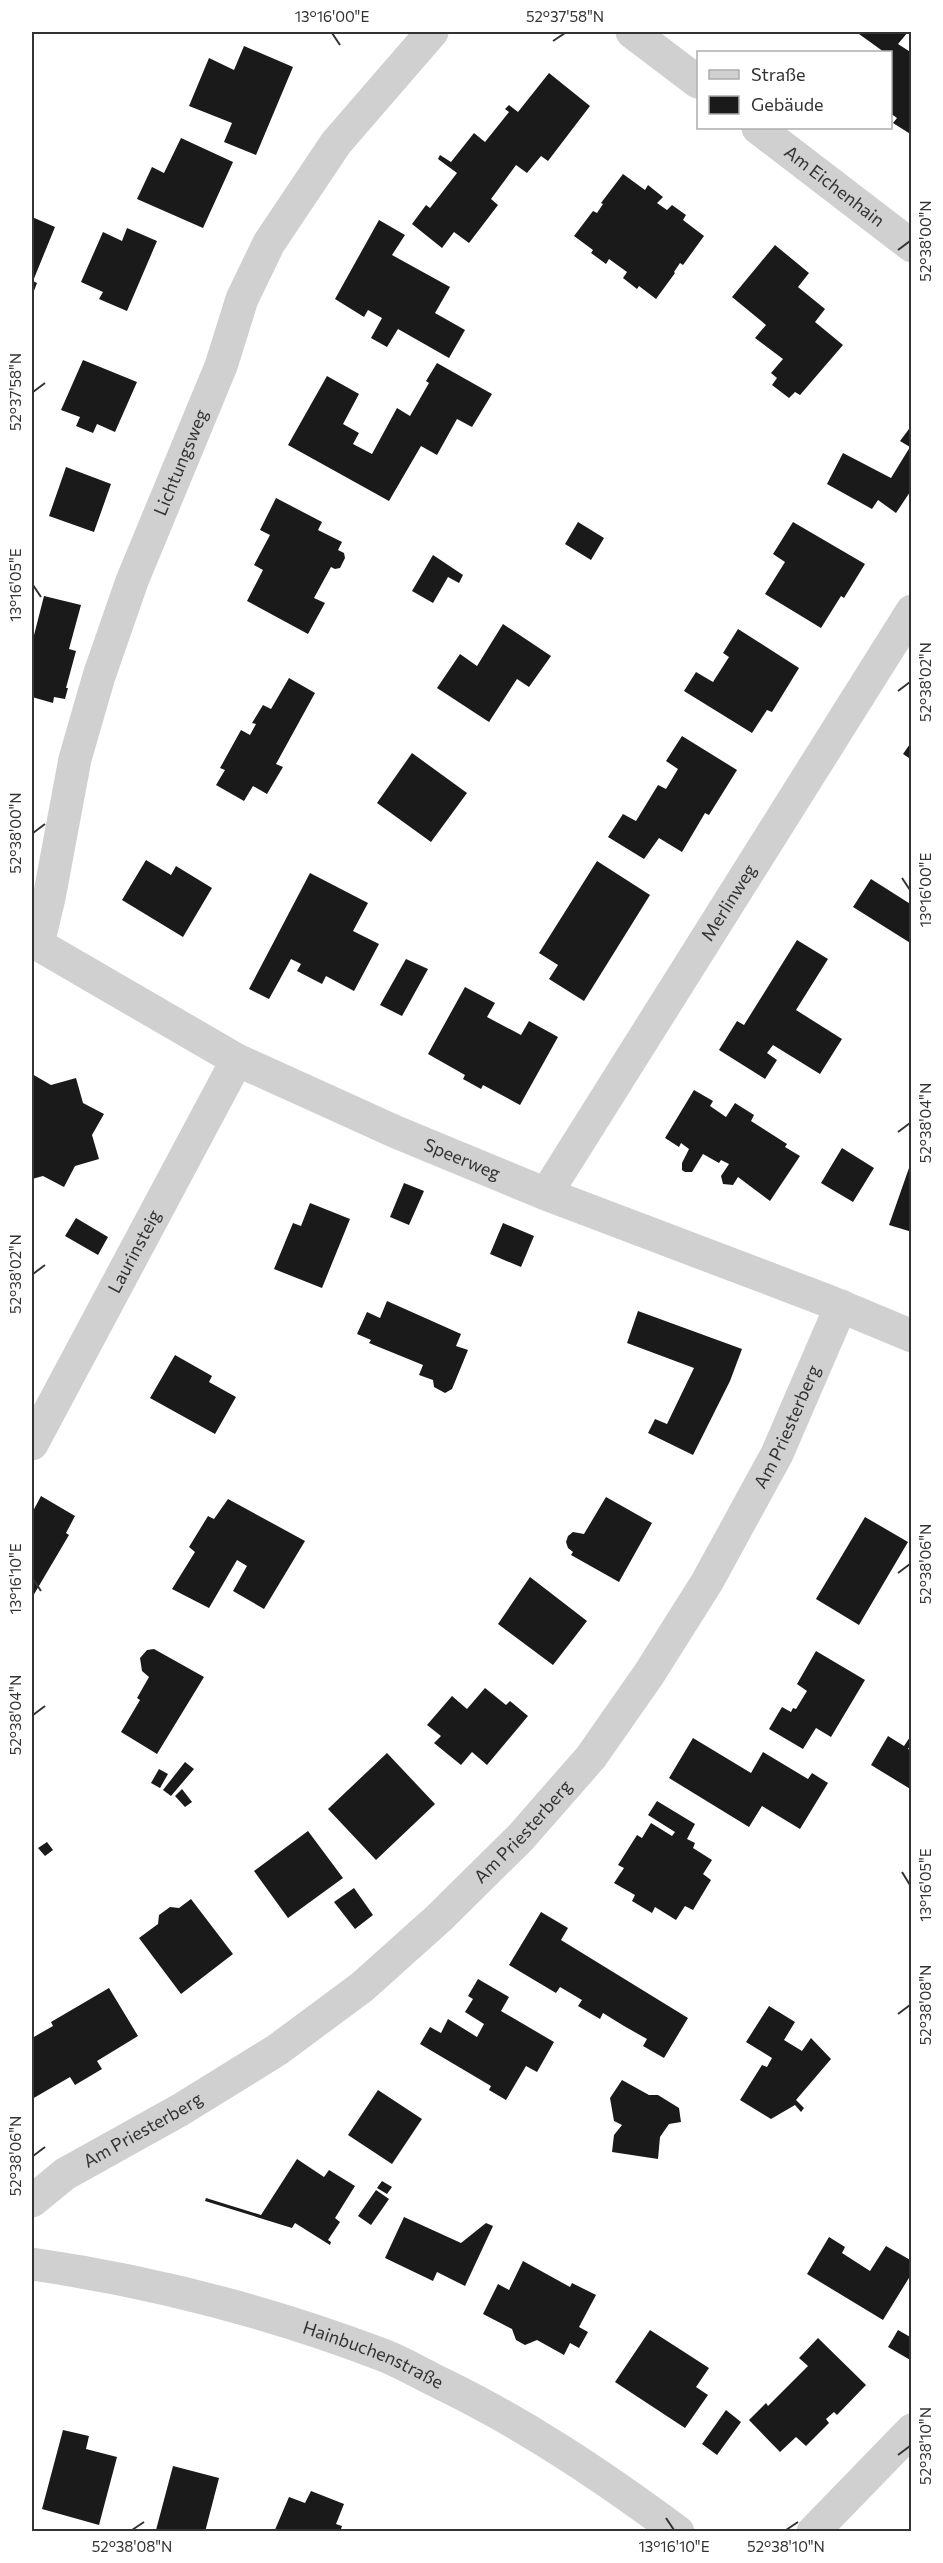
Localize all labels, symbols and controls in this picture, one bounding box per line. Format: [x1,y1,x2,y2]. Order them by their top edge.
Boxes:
text: 13°16'00"E [295,7,369,25]
text: 52°37'58"N [526,7,604,25]
legend [697,51,892,129]
text: Straße [751,63,806,85]
text: Gebäude [751,93,824,115]
street label: Am Eichenhain [780,140,889,231]
text: 52°38'00"N [916,200,934,282]
text: 52°37'58"N [6,353,24,431]
street label: Lichtungsweg [148,405,212,519]
text: 13°16'05"E [6,548,24,622]
text: 52°38'02"N [916,642,934,722]
text: 52°38'00"N [6,792,24,874]
text: 13°16'00"E [916,853,934,927]
street label: Merlinweg [696,859,761,945]
text: 52°38'04"N [916,1083,934,1163]
street label: Speerweg [421,1133,504,1184]
street label: Laurinsteig [103,1206,165,1297]
text: 52°38'02"N [6,1234,24,1314]
street label: Am Priesterberg [748,1361,824,1492]
text: 52°38'06"N [916,1524,934,1604]
text: 13°16'10"E [6,1543,24,1615]
text: 52°38'04"N [6,1675,24,1755]
street label: Am Priesterberg [469,1775,576,1887]
text: 13°16'05"E [916,1848,934,1922]
text: 52°38'08"N [916,1965,934,2045]
street label: Am Priesterberg [79,2087,206,2172]
text: 52°38'06"N [6,2116,24,2196]
street label: Hainbuchenstraße [300,2316,447,2393]
text: 52°38'10"N [916,2407,934,2485]
text: 52°38'08"N [92,2537,172,2555]
text: 13°16'10"E [638,2537,710,2555]
text: 52°38'10"N [747,2537,825,2555]

